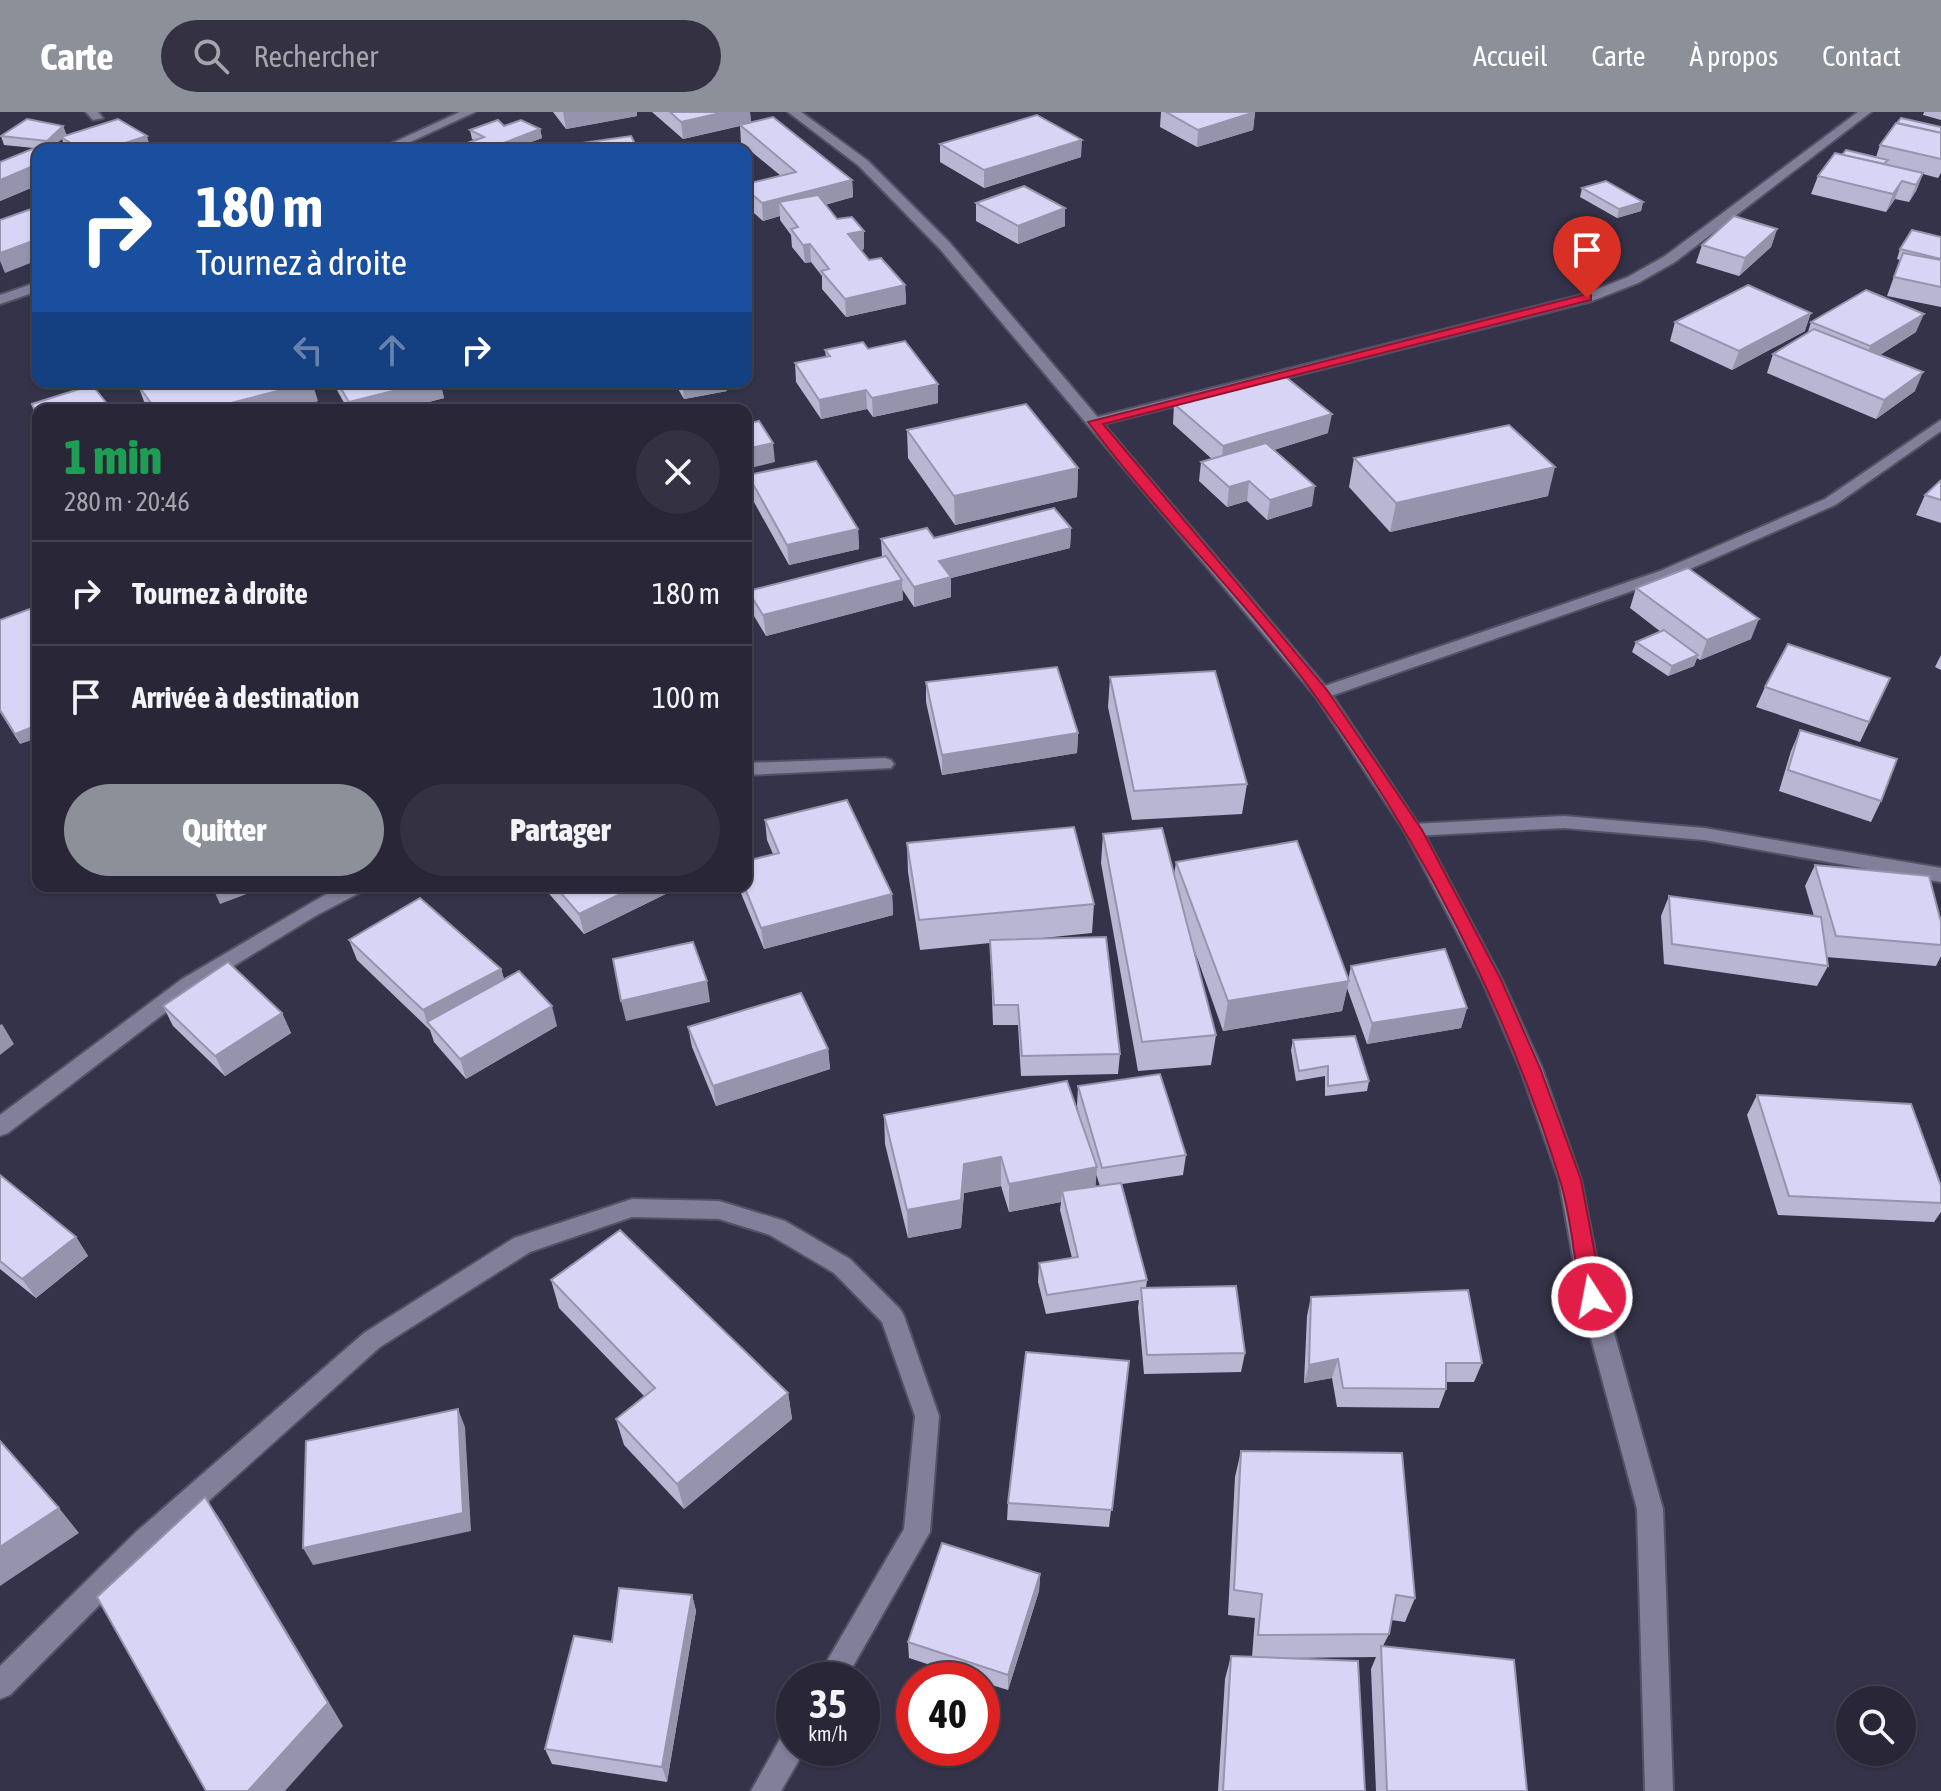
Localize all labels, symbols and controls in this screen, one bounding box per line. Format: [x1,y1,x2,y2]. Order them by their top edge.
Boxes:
search box [161,20,721,92]
icon: search [189,34,233,78]
text: Carte [40,35,113,78]
text: Rechercher [253,39,378,73]
text: Accueil [1473,40,1547,72]
text: Carte [1591,40,1646,72]
text: À propos [1690,40,1778,72]
text: Contact [1822,40,1901,72]
text: 180 m [196,175,323,239]
icon: right [64,176,168,280]
pin [1553,216,1621,298]
icon: arrive [1565,228,1609,272]
text: Tournez à droite [196,241,407,283]
icon: left [286,328,330,372]
icon: ahead [370,328,414,372]
icon: right [454,328,498,372]
text: 1 min [64,429,162,484]
button: close [636,430,720,514]
text: 280 m · 20:46 [64,487,190,517]
icon: right [64,571,108,615]
text: Tournez à droite [132,576,308,610]
text: 180 m [652,576,720,610]
icon: arrive [64,675,108,719]
text: Arrivée à destination [132,680,359,714]
text: 100 m [652,680,720,714]
button: Quitter [64,784,384,876]
button: Partager [400,784,720,876]
position arrow [1550,1255,1634,1339]
speed limit sign: 40 [896,1662,1000,1766]
text: 35 [809,1681,847,1726]
map controls [1836,1686,1916,1766]
button: search [1836,1686,1916,1766]
text: km/h [808,1722,848,1745]

